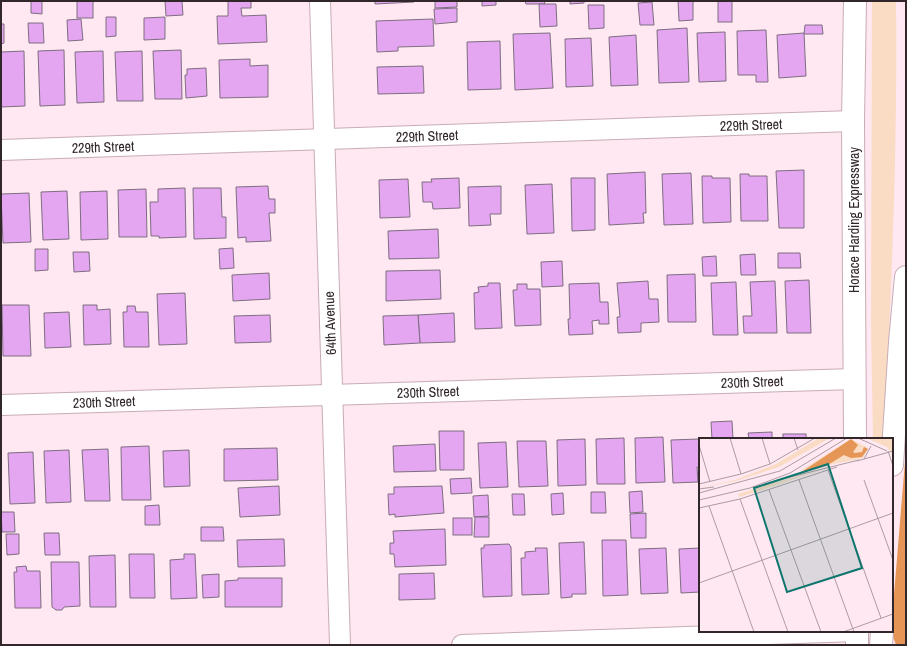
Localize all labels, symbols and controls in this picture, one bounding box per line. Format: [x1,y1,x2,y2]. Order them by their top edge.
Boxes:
street label: 229th Street [719,115,783,135]
street label: 229th Street [395,126,459,146]
street label: 229th Street [71,137,135,157]
street label: Horace Harding Expressway [845,147,863,293]
street label: 64th Avenue [320,291,340,355]
street label: 230th Street [720,372,784,392]
street label: 230th Street [396,382,460,402]
street label: 230th Street [72,392,136,412]
inset map [699,438,893,632]

